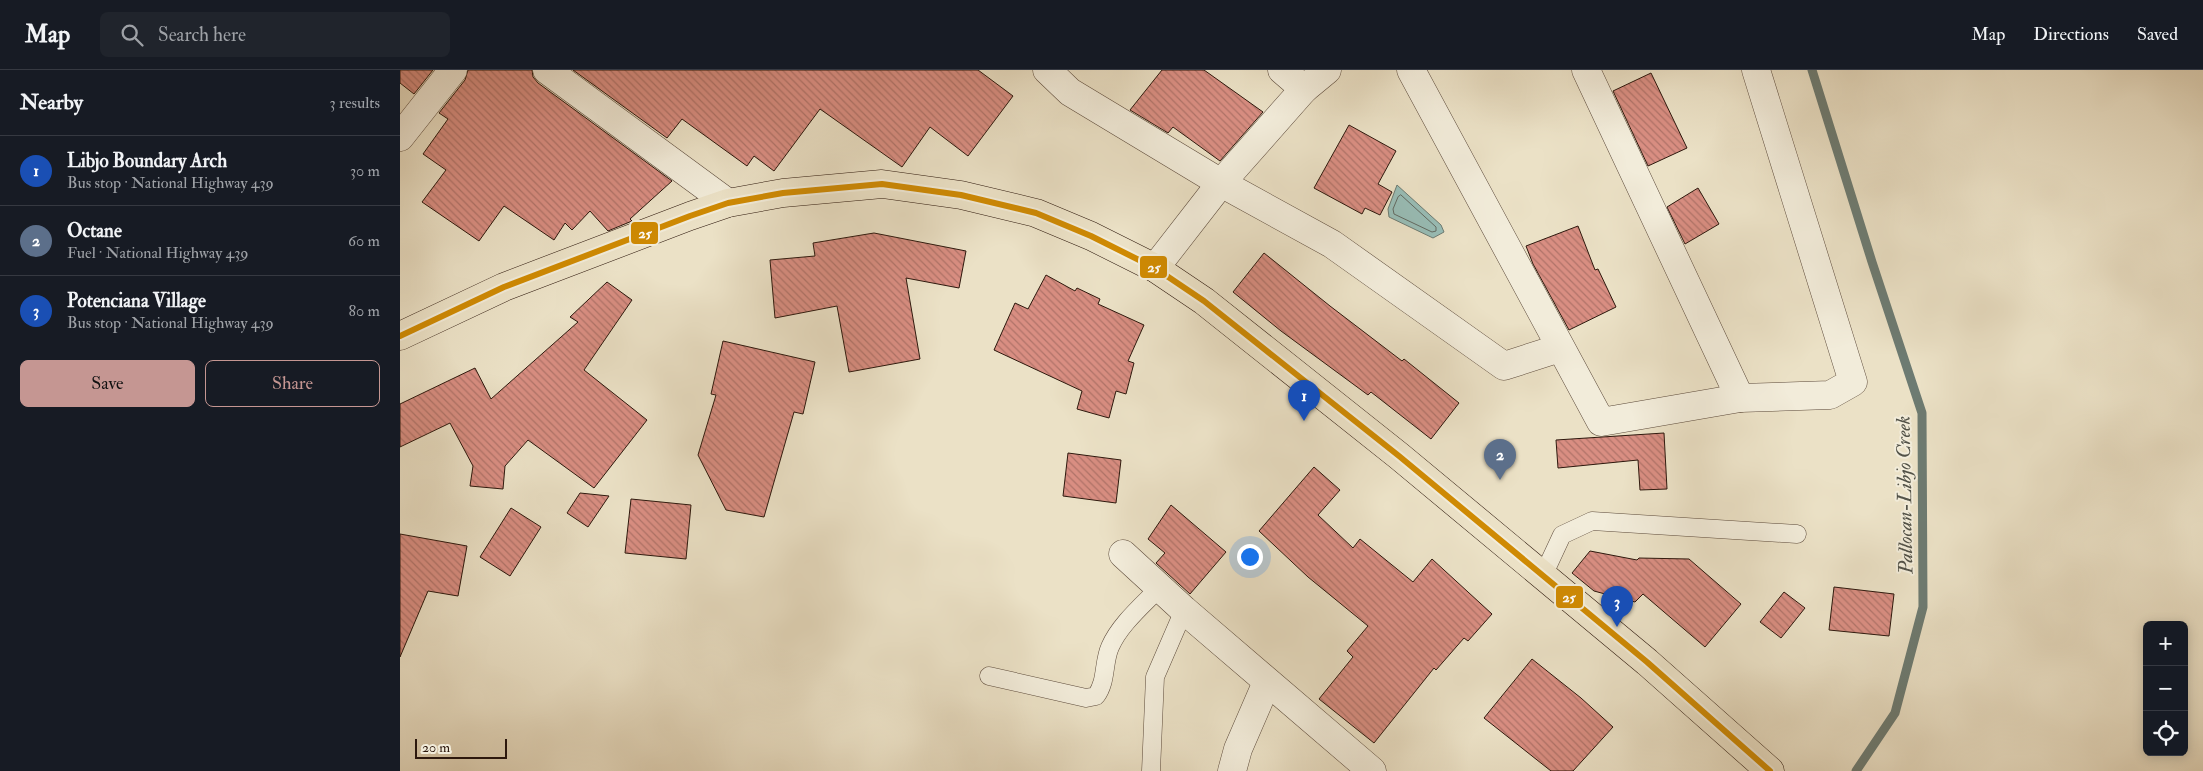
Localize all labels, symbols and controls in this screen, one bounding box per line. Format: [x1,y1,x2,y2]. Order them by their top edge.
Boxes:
search box [100,12,450,57]
text: Map [25,19,70,50]
icon: search [118,21,146,49]
text: Search here [158,23,246,47]
text: Map [1972,23,2005,46]
text: Directions [2033,23,2109,46]
text: Saved [2137,23,2178,46]
text: Nearby [20,89,83,116]
text: 3 results [329,93,380,113]
text: Libjo Boundary Arch [67,149,227,173]
text: 1 [33,161,39,181]
text: 30 m [350,161,380,181]
text: Bus stop · National Highway 439 [67,173,274,193]
text: Octane [67,219,122,243]
line badge: 25 [630,221,659,245]
text: 25 [638,225,652,242]
text: 2 [32,231,40,251]
text: 60 m [348,231,380,251]
text: Fuel · National Highway 439 [67,243,249,263]
line badge: 25 [1139,255,1168,279]
text: 25 [1147,259,1161,276]
text: Potenciana Village [67,289,206,313]
text: 3 [33,301,39,321]
text: 80 m [349,301,380,321]
text: Bus stop · National Highway 439 [67,313,274,333]
button: Save [20,360,195,407]
button: Share [205,360,380,407]
pin: 1 [1288,380,1320,421]
water label: Pallocan-Libjo Creek [1891,416,1918,575]
pin: 2 [1484,439,1516,480]
your location [1237,544,1263,570]
line badge: 25 [1555,585,1584,609]
pin: 3 [1601,586,1633,627]
text: 25 [1562,589,1576,606]
map controls [2143,621,2188,756]
button: + [2143,621,2188,666]
button: − [2143,666,2188,711]
button: locate [2143,711,2188,756]
scale bar [415,736,508,759]
text: 20 m [422,739,450,756]

